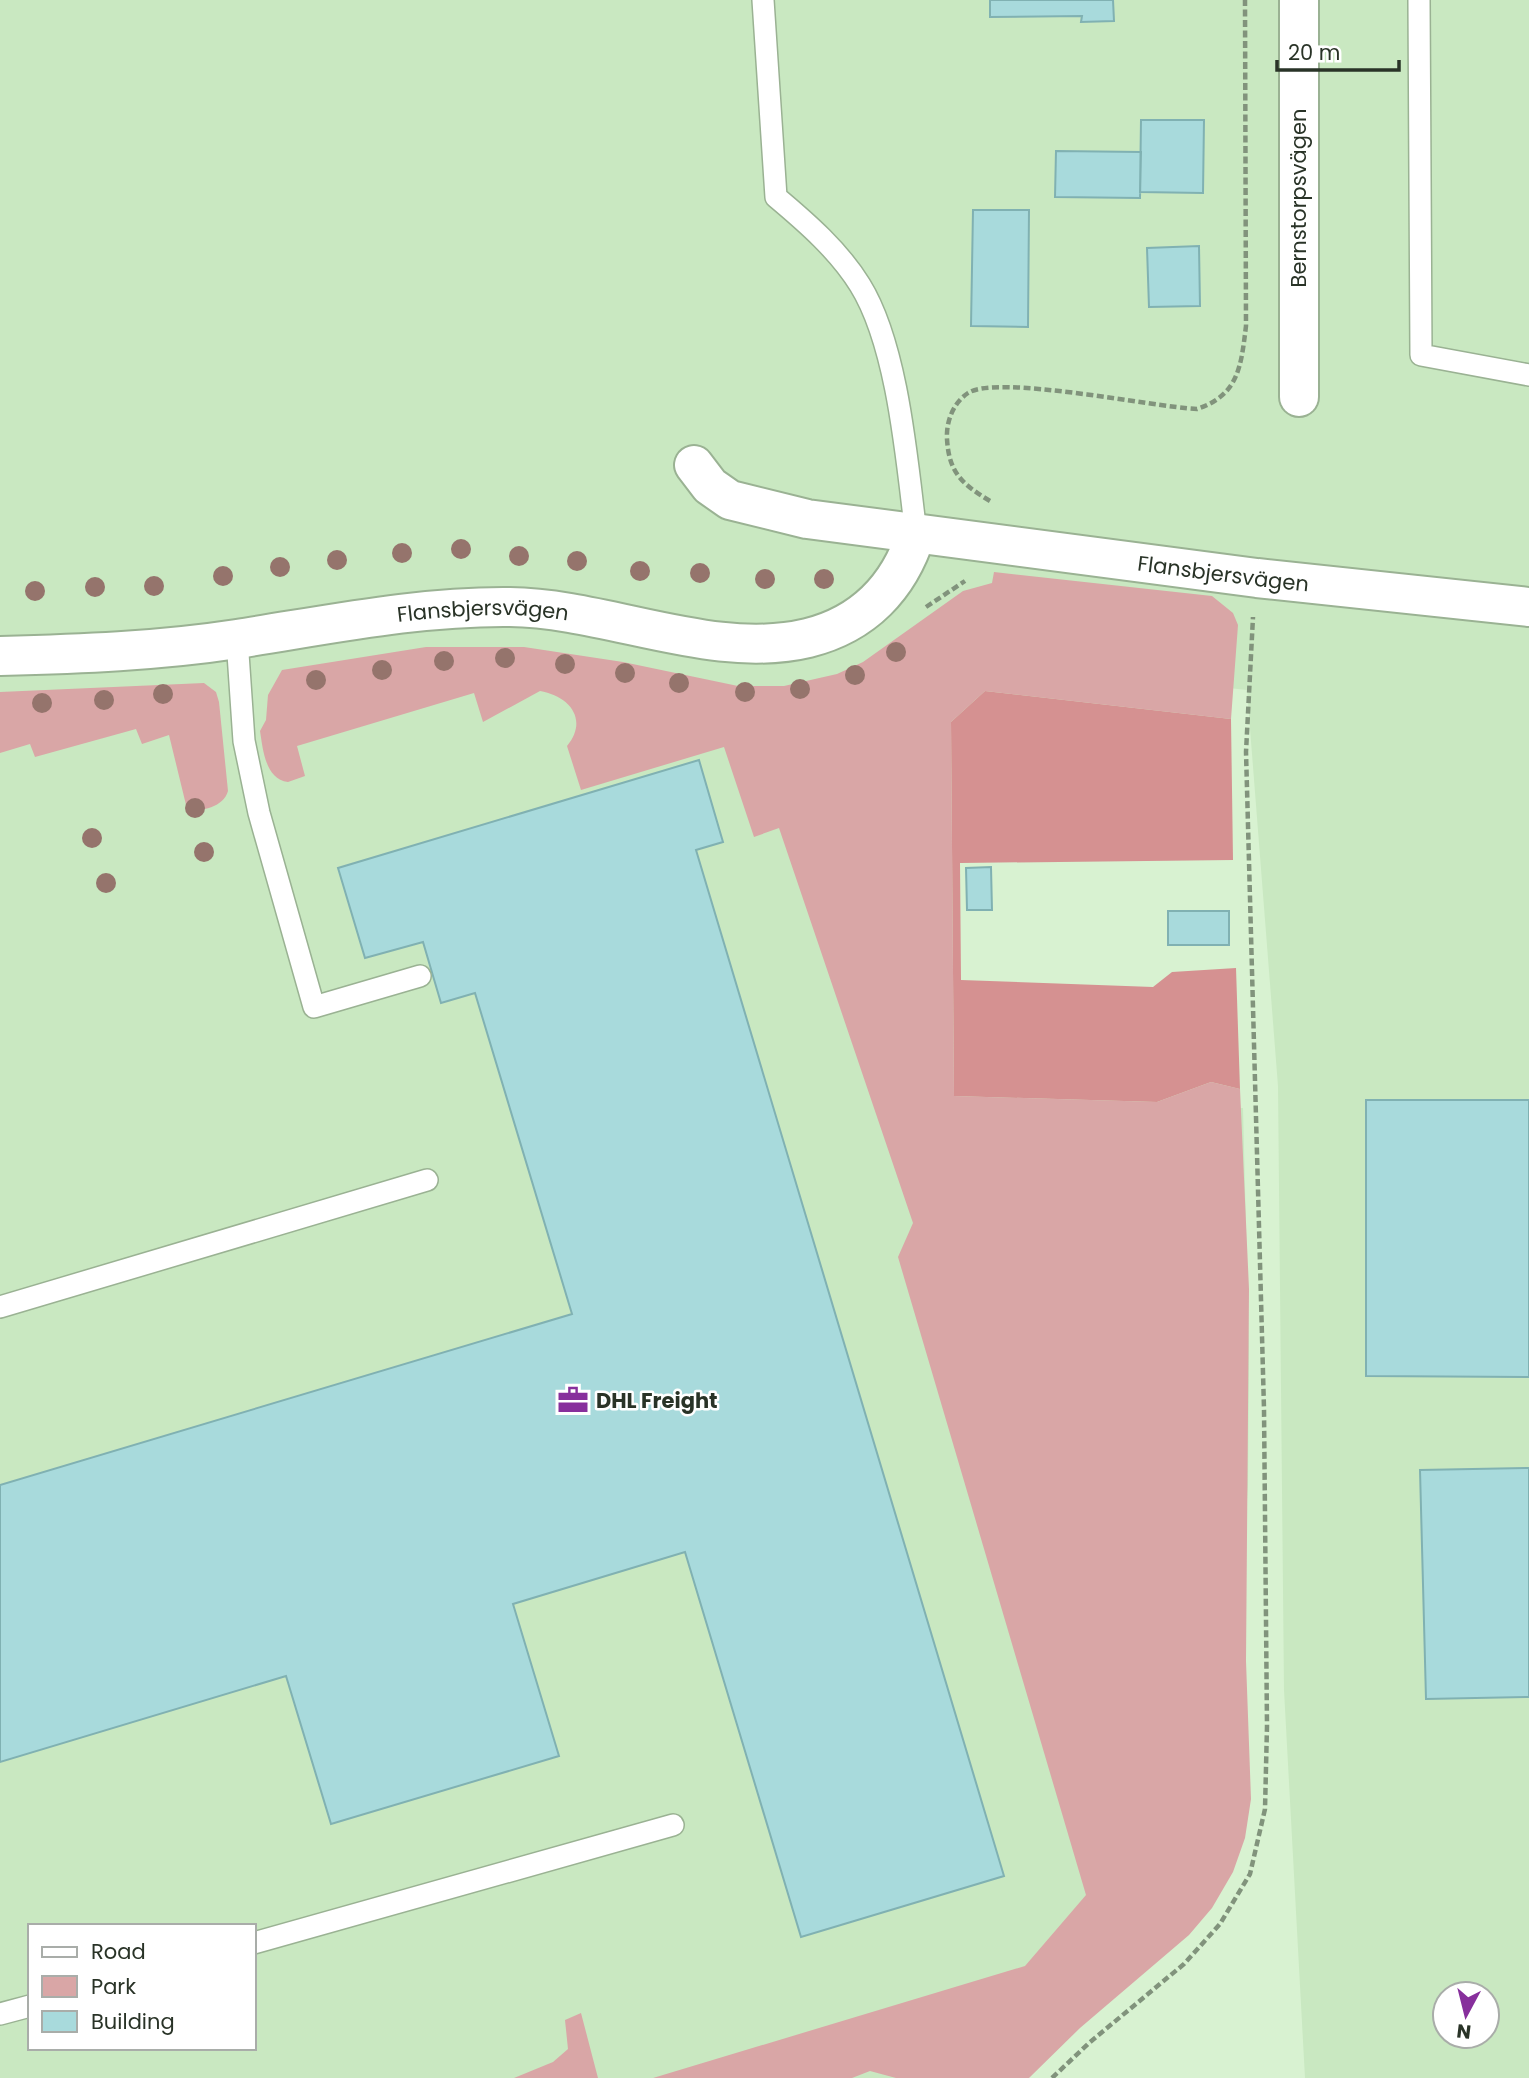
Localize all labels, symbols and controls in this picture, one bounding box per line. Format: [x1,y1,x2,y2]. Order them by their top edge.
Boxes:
scale bar [1277,28,1400,72]
text: 20 m [1288,38,1341,67]
street label: Bernstorpsvägen [1284,109,1313,287]
street label: Flansbjersvägen [1136,548,1310,598]
street label: Flansbjersvägen [395,592,571,629]
office icon: DHL Freight [556,1383,590,1417]
place label: DHL Freight [596,1386,718,1415]
legend [28,1924,256,2050]
text: Road [91,1937,146,1966]
text: Park [91,1972,136,2001]
north arrow [1431,1980,1501,2050]
text: Building [91,2007,175,2036]
text: N [1455,2017,1473,2046]

